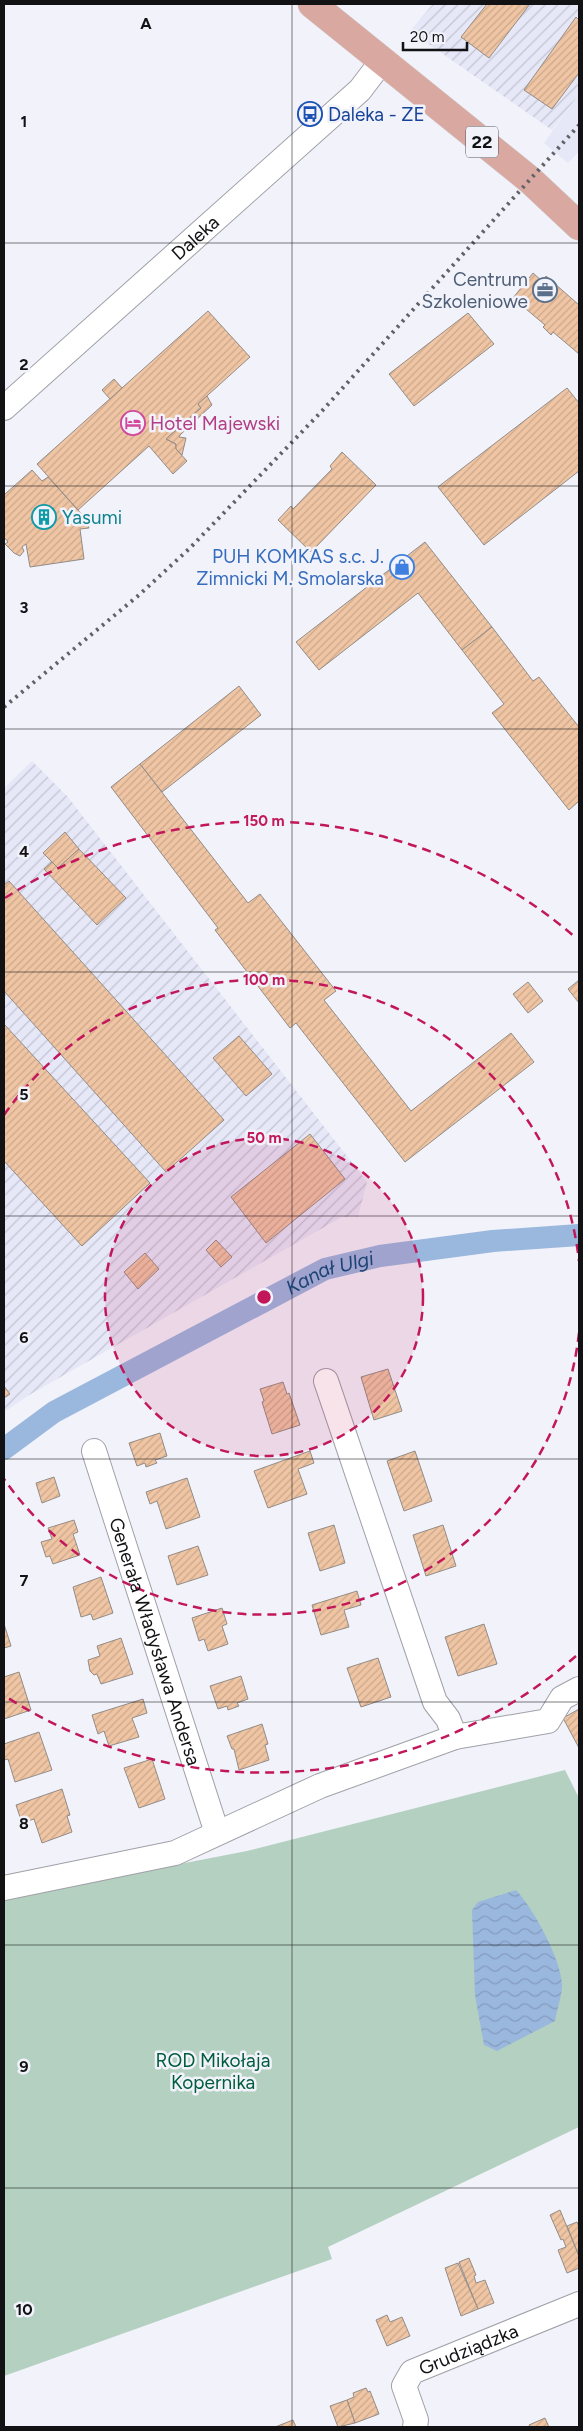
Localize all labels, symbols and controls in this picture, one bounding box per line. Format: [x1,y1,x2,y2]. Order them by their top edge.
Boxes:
text: A [140,14,152,33]
scale bar [403,20,467,52]
text: 20 m [410,28,444,46]
bus stop icon: Daleka - ZE [297,101,323,127]
place label: Daleka - ZE [328,103,425,126]
text: 1 [21,112,27,131]
road number: 22 [466,126,498,158]
street label: Daleka [166,210,223,265]
place label: Centrum Szkoleniowe [422,268,528,313]
office icon: Centrum Szkoleniowe [532,277,558,303]
text: 2 [19,355,29,374]
hotel icon: Hotel Majewski [120,410,146,436]
place label: Hotel Majewski [150,412,280,435]
building icon: Yasumi [31,504,57,530]
place label: Yasumi [62,506,122,529]
place label: PUH KOMKAS s.c. J. Zimnicki M. Smolarska [196,545,384,590]
shop icon: PUH KOMKAS s.c. J. Zimnicki M. Smolarska [389,554,415,580]
text: 3 [20,598,29,617]
text: 150 m [243,812,285,830]
text: 4 [19,842,29,861]
text: 100 m [243,971,285,989]
text: 5 [19,1085,29,1104]
text: 50 m [246,1129,282,1147]
water label: Kanał Ulgi [282,1246,376,1300]
centre of rings [255,1288,273,1306]
text: 6 [19,1328,29,1347]
street label: Generała Władysława Andersa [105,1515,206,1768]
text: 7 [20,1571,29,1590]
text: 8 [19,1814,29,1833]
park label: ROD Mikołaja Kopernika [156,2049,270,2094]
text: 9 [19,2057,29,2076]
text: 10 [15,2300,33,2319]
street label: Grudziądzka [415,2319,521,2380]

